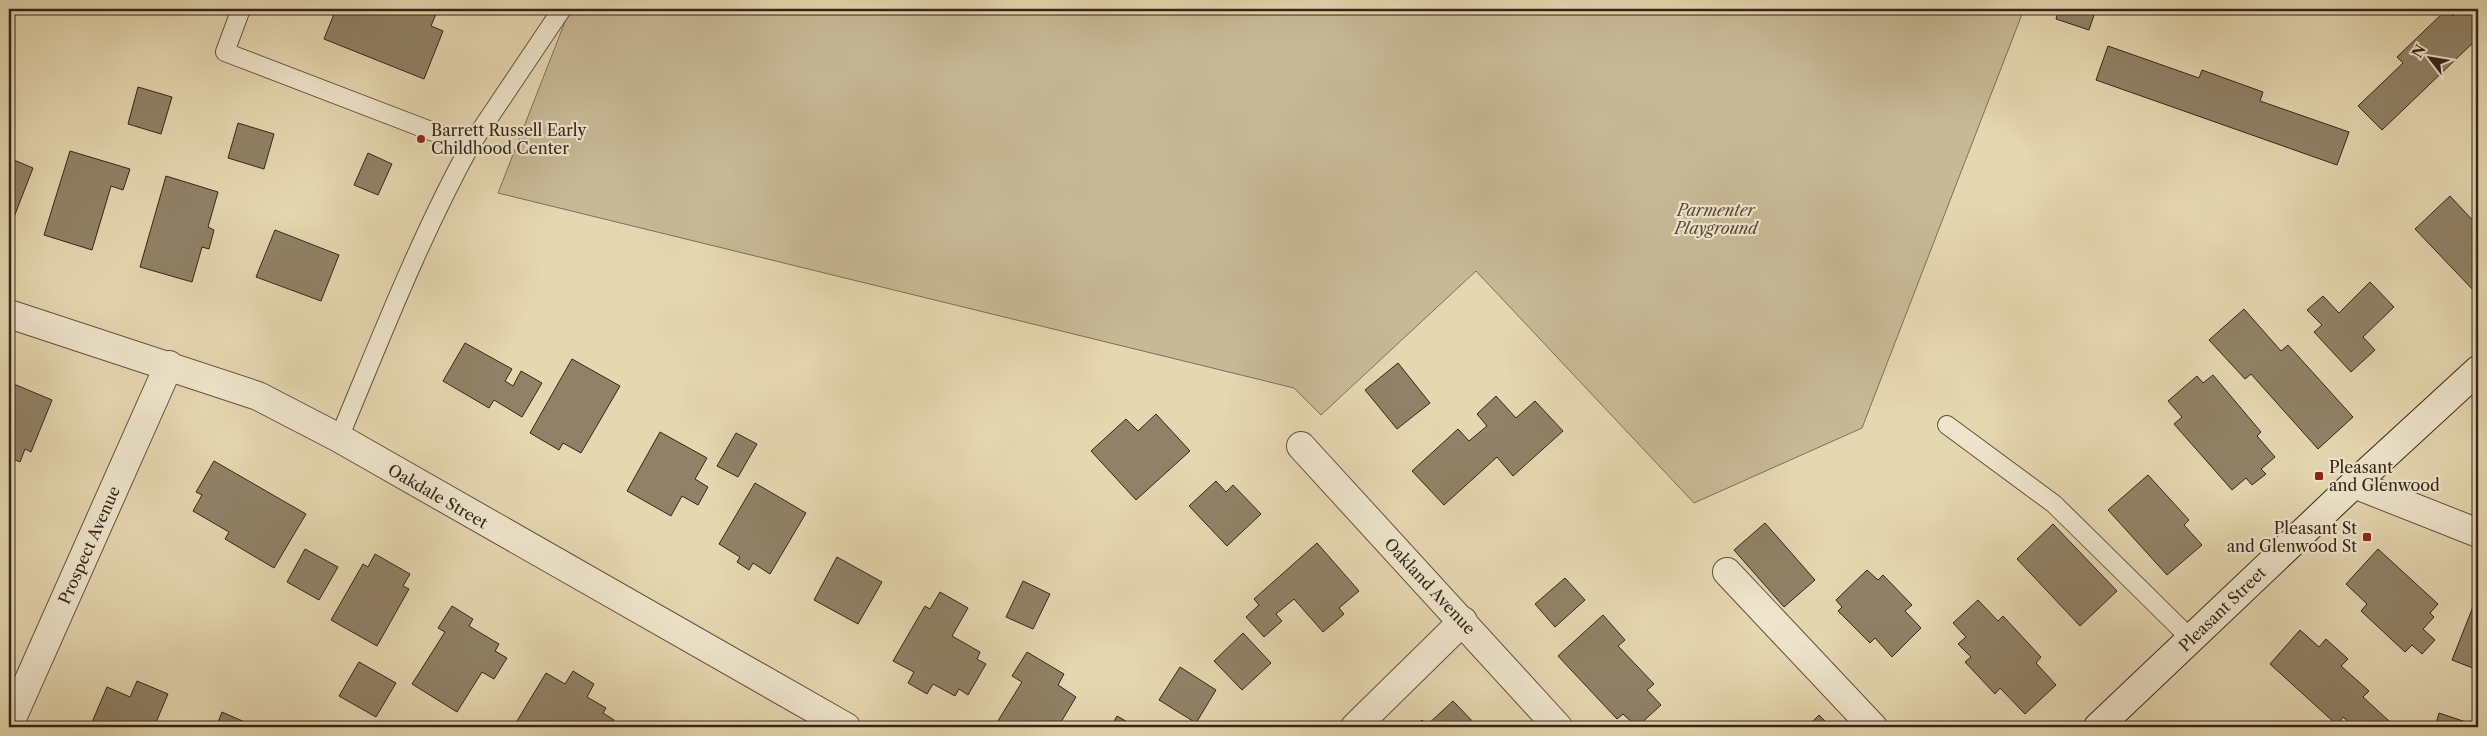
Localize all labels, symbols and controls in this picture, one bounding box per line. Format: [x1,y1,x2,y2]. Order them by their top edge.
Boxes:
north arrow [2404,32,2454,82]
text: N [2408,41,2430,61]
place label: Barrett Russell Early Childhood Center [431,120,587,158]
marker: Barrett Russell Early Childhood Center [415,133,427,145]
park label: Parmenter Playground [1672,200,1759,238]
place label: Pleasant and Glenwood [2329,457,2440,495]
street label: Oakdale Street [385,459,492,533]
marker: Pleasant and Glenwood [2313,470,2325,482]
street label: Prospect Avenue [54,483,124,607]
place label: Pleasant St and Glenwood St [2227,518,2357,556]
marker: Pleasant St and Glenwood St [2361,531,2373,543]
street label: Oakland Avenue [1380,534,1480,638]
street label: Pleasant Street [2174,562,2270,656]

